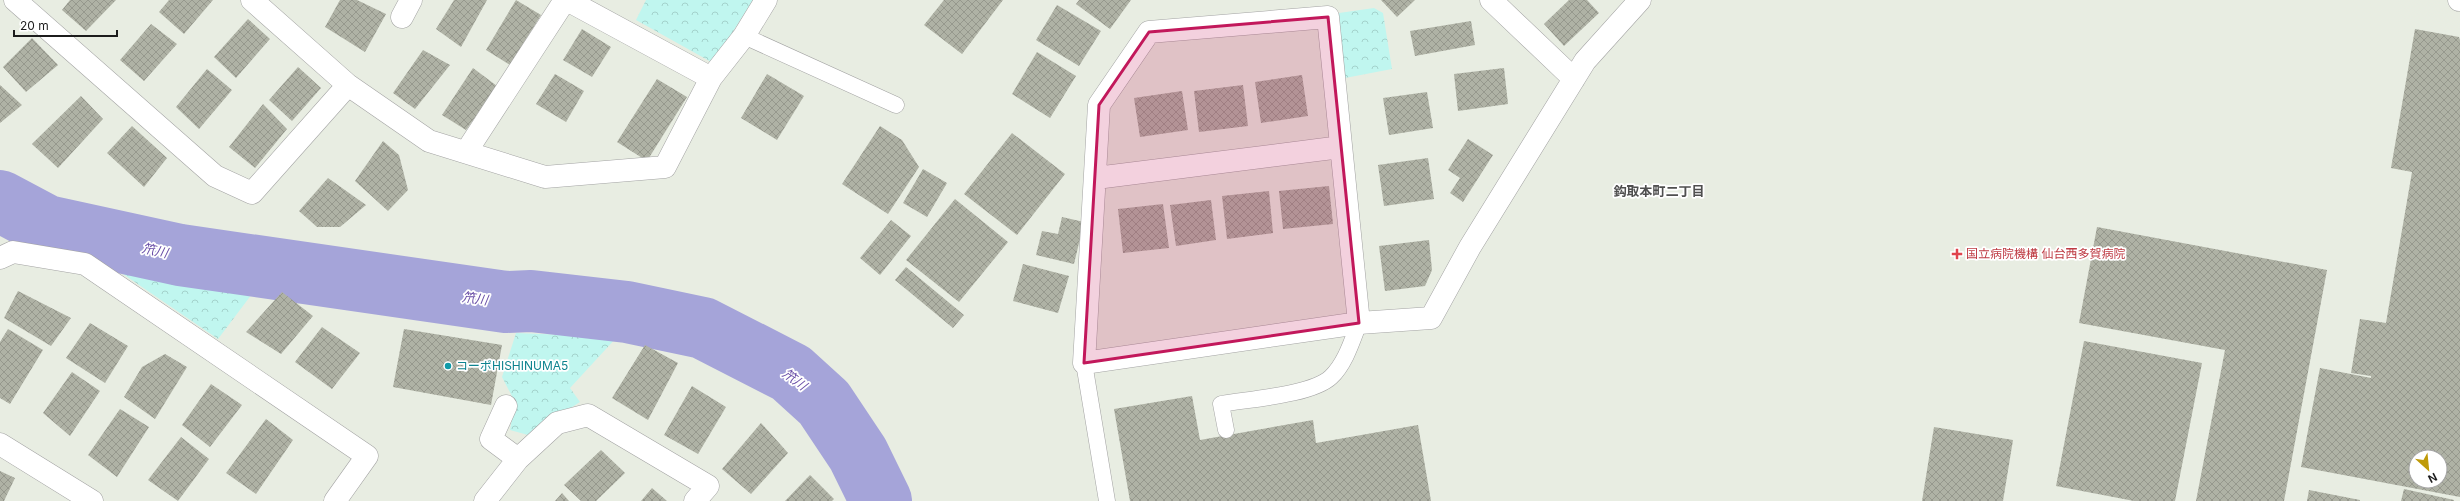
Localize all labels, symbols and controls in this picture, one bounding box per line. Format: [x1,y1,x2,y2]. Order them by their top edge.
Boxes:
scale bar [14,12,117,38]
text: 20 m [20,18,49,33]
district label: 鈎取本町二丁目 [1613,183,1705,199]
water label: 笊川 [141,239,171,261]
place label: 国立病院機構 仙台西多賀病院 [1966,246,2125,261]
marker: 国立病院機構 仙台西多賀病院 [1951,248,1963,260]
water label: 笊川 [461,288,491,308]
place label: コーポHISHINUMA5 [456,358,568,373]
marker: コーポHISHINUMA5 [443,361,453,371]
water label: 笊川 [780,365,812,394]
north arrow [2408,449,2448,489]
text: N [2426,470,2439,486]

